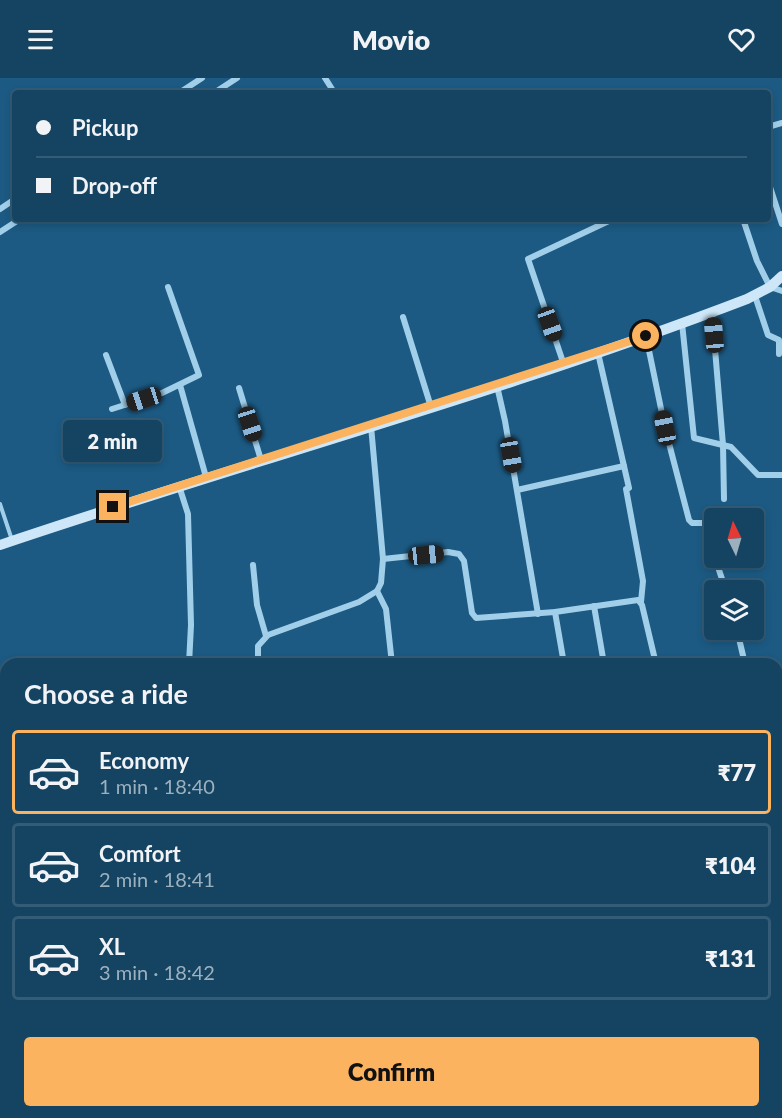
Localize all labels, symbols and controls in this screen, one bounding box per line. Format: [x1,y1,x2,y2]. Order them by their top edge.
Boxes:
icon: menu [24,23,57,56]
text: Movio [352,23,430,56]
icon: heart [725,23,758,56]
text: Pickup [72,114,138,141]
text: Drop-off [72,172,157,199]
car [535,304,565,344]
car [703,316,725,354]
route start [632,322,659,349]
car [124,385,164,413]
car [236,404,264,444]
car [653,409,677,447]
callout: 2 min [63,420,162,462]
text: 2 min [88,429,137,453]
car [499,436,523,474]
route end [99,493,126,520]
north arrow [704,508,764,568]
map controls [704,508,764,640]
car [407,544,445,566]
button: layers [704,580,764,640]
text: Choose a ride [24,677,188,710]
icon: car [27,745,81,799]
text: Economy [99,747,189,774]
text: ₹77 [718,759,756,786]
text: 1 min · 18:40 [99,774,215,798]
icon: car [27,838,81,892]
text: Comfort [99,840,181,867]
text: ₹104 [705,852,756,879]
text: 2 min · 18:41 [99,867,215,891]
icon: car [27,931,81,985]
text: XL [99,933,125,960]
text: ₹131 [705,945,756,972]
text: 3 min · 18:42 [99,960,215,984]
button: Confirm [24,1037,759,1106]

